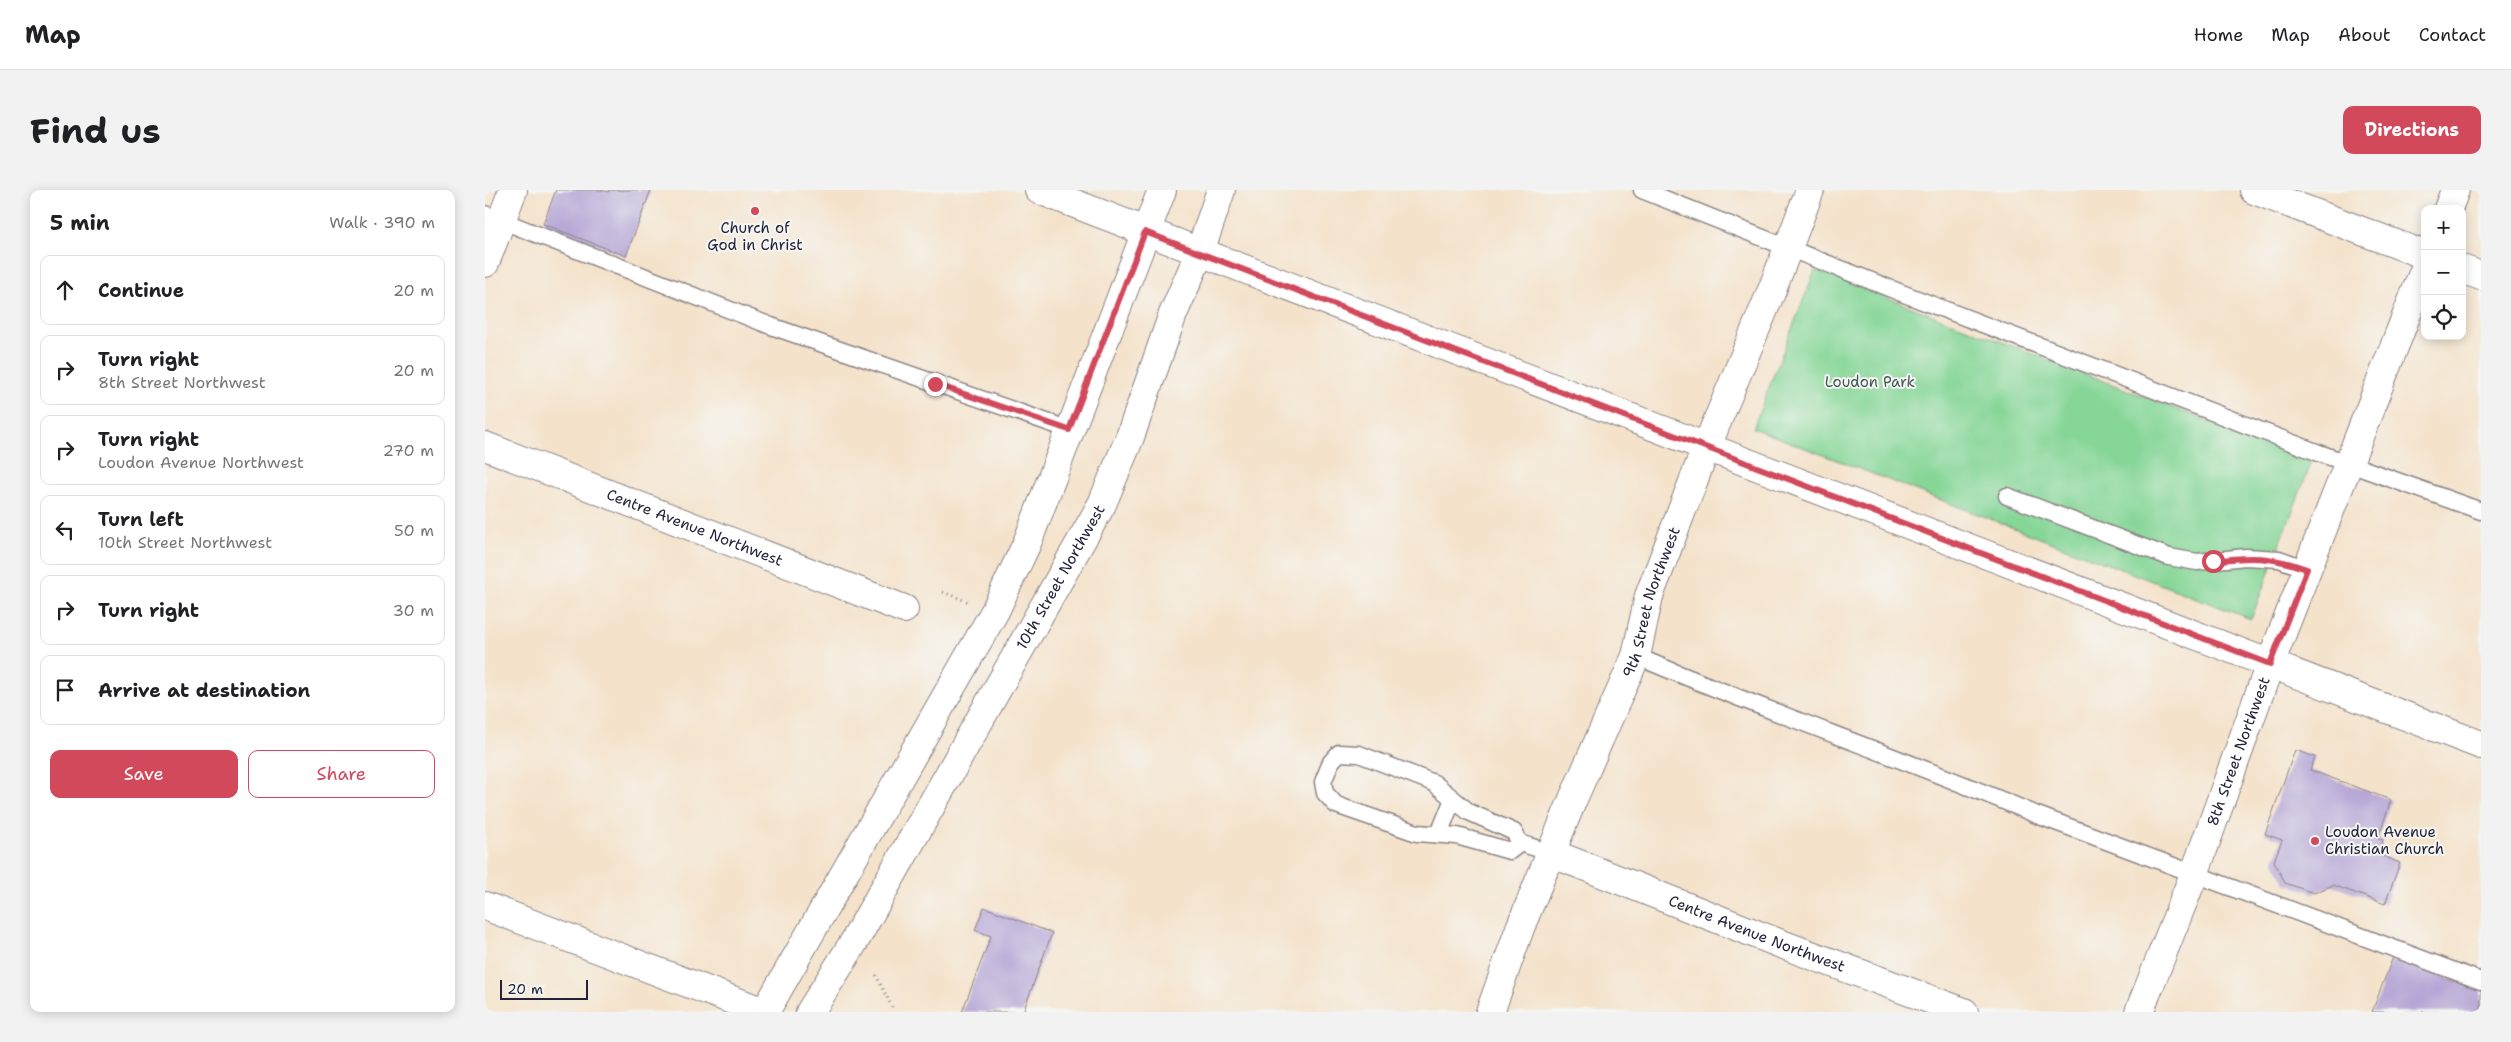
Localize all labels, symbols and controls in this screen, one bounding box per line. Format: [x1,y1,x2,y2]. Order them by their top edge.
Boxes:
text: Map [25,19,81,51]
text: Home [2194,23,2243,47]
text: Map [2271,23,2310,47]
text: About [2338,23,2391,47]
text: Contact [2419,23,2486,47]
button: Directions [2343,106,2481,154]
text: Find us [30,107,161,154]
marker: Church of God in Christ [749,205,761,217]
map controls [2421,205,2466,340]
button: + [2421,205,2466,250]
text: 5 min [50,209,110,237]
text: Walk · 390 m [329,212,435,233]
place label: Church of God in Christ [707,218,803,255]
button: − [2421,250,2466,295]
icon: ahead [51,276,79,304]
text: Continue [98,278,184,303]
text: 20 m [393,280,434,301]
button: locate [2421,295,2466,340]
text: Turn right [98,347,199,372]
icon: right [51,356,79,384]
text: 20 m [393,360,434,381]
text: 8th Street Northwest [98,372,266,393]
park label: Loudon Park [1825,372,1915,392]
route end [924,373,947,396]
text: Turn right [98,427,199,452]
icon: right [51,436,79,464]
text: 270 m [383,440,434,461]
text: Loudon Avenue Northwest [98,452,304,473]
street label: Centre Avenue Northwest [604,484,786,571]
street label: 10th Street Northwest [1012,501,1110,653]
text: Turn left [98,507,184,532]
icon: left [51,516,79,544]
text: 50 m [394,520,434,541]
street label: 9th Street Northwest [1618,524,1685,681]
text: 10th Street Northwest [98,532,272,553]
route start [2202,550,2225,573]
icon: right [51,596,79,624]
text: Turn right [98,598,199,623]
text: 30 m [393,600,434,621]
street label: 8th Street Northwest [2202,674,2275,829]
icon: arrive [51,676,79,704]
text: Arrive at destination [98,678,310,703]
button: Save [50,750,238,798]
button: Share [248,750,435,798]
place label: Loudon Avenue Christian Church [2325,822,2444,859]
marker: Loudon Avenue Christian Church [2309,835,2321,847]
street label: Centre Avenue Northwest [1666,890,1848,977]
scale bar [500,977,587,1000]
text: 20 m [507,980,543,998]

